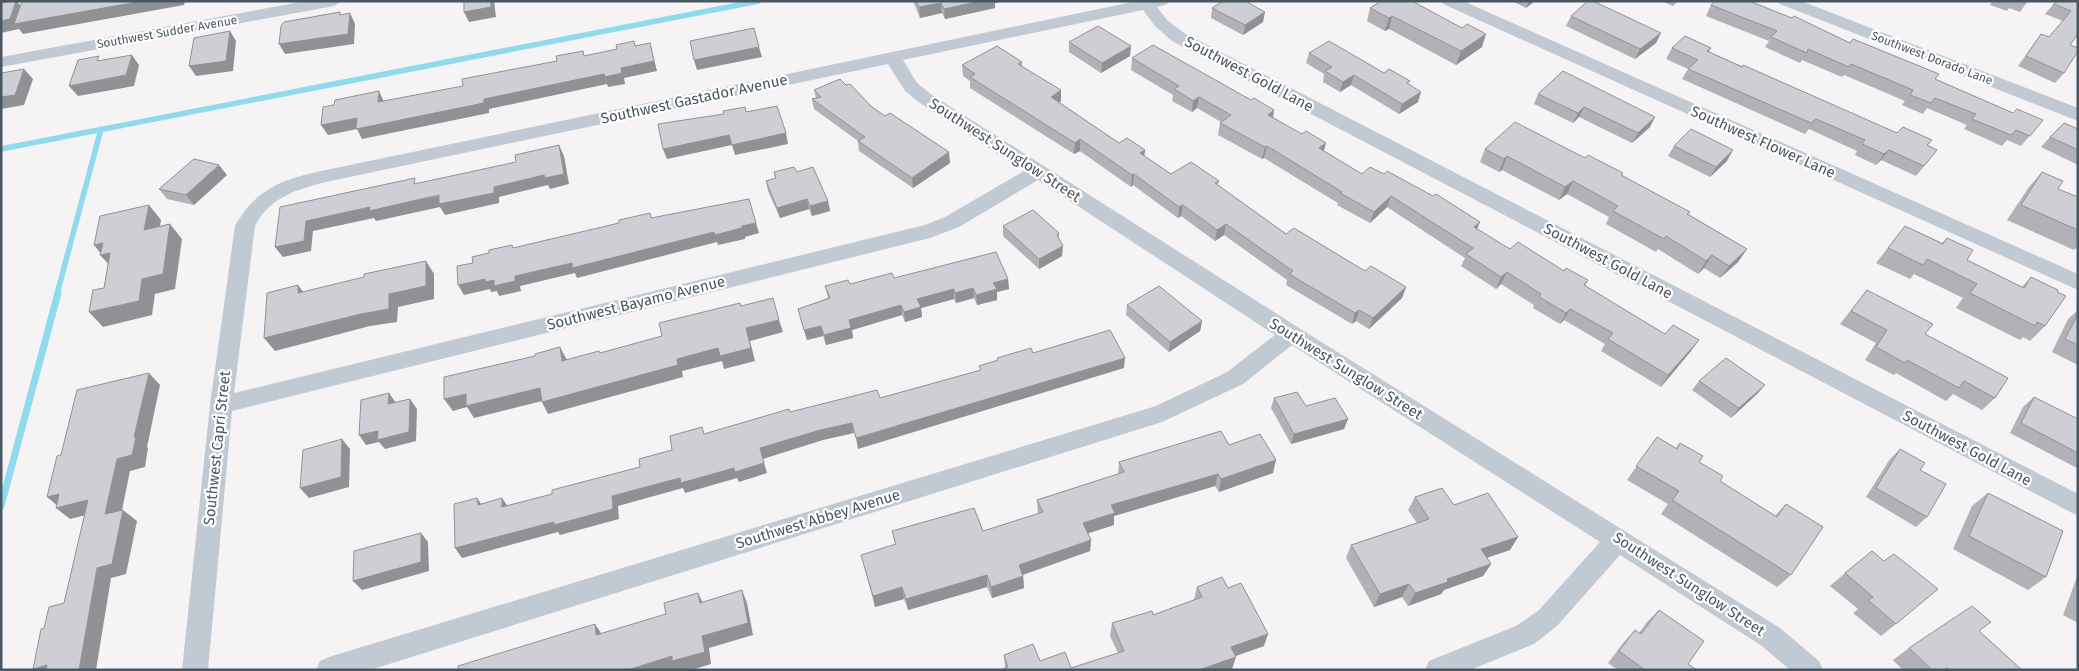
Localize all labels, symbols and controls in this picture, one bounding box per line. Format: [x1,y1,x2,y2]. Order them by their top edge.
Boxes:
street label: Southwest Sudder Avenue [96,13,238,51]
street label: Southwest Dorado Lane [1869,28,1995,88]
street label: Southwest Gold Lane [1182,32,1316,116]
street label: Southwest Gastador Avenue [599,70,789,128]
street label: Southwest Sunglow Street [926,94,1085,206]
street label: Southwest Flower Lane [1688,102,1838,182]
street label: Southwest Gold Lane [1541,219,1675,303]
street label: Southwest Bayamo Avenue [545,272,727,334]
street label: Southwest Sunglow Street [1266,314,1426,424]
street label: Southwest Capri Street [200,369,234,526]
street label: Southwest Gold Lane [1900,406,2034,490]
street label: Southwest Abbey Avenue [734,485,902,553]
street label: Southwest Sunglow Street [1610,528,1769,640]

